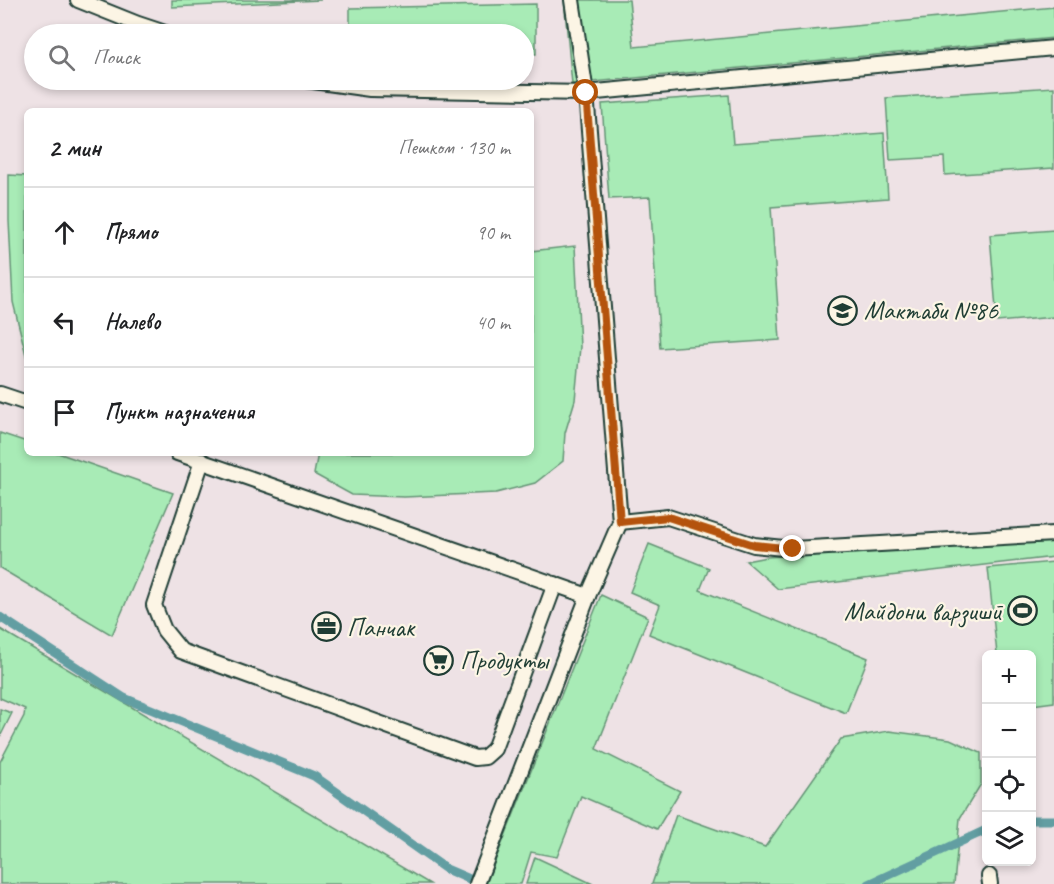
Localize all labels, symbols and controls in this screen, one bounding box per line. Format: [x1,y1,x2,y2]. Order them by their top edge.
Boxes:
search box [24,24,534,90]
icon: search [45,41,78,74]
text: Поиск [93,43,139,71]
route start [572,79,598,105]
text: 2 мин [48,131,101,164]
text: Пешком · 130 m [398,135,510,160]
icon: ahead [48,216,81,249]
text: Прямо [105,218,157,246]
text: 90 m [476,220,510,245]
school or university icon: Мактаби №86 [827,294,859,326]
place label: Мактаби №86 [864,294,999,327]
icon: left [48,306,81,339]
text: Налево [105,308,161,336]
text: 40 m [476,310,510,335]
icon: arrive [48,396,81,429]
text: Пункт назначения [105,398,254,426]
route end [779,535,805,561]
place label: Майдони варзишӣ [844,595,1004,628]
sports icon: Майдони варзишӣ [1007,595,1039,627]
office icon: Панчак [310,611,342,643]
place label: Панчак [347,611,416,644]
supermarket icon: Продукты [423,644,455,676]
place label: Продукты [460,644,551,677]
map controls [982,650,1036,866]
button: + [982,650,1036,704]
button: − [982,704,1036,758]
button: locate [982,758,1036,812]
button: layers [982,812,1036,866]

